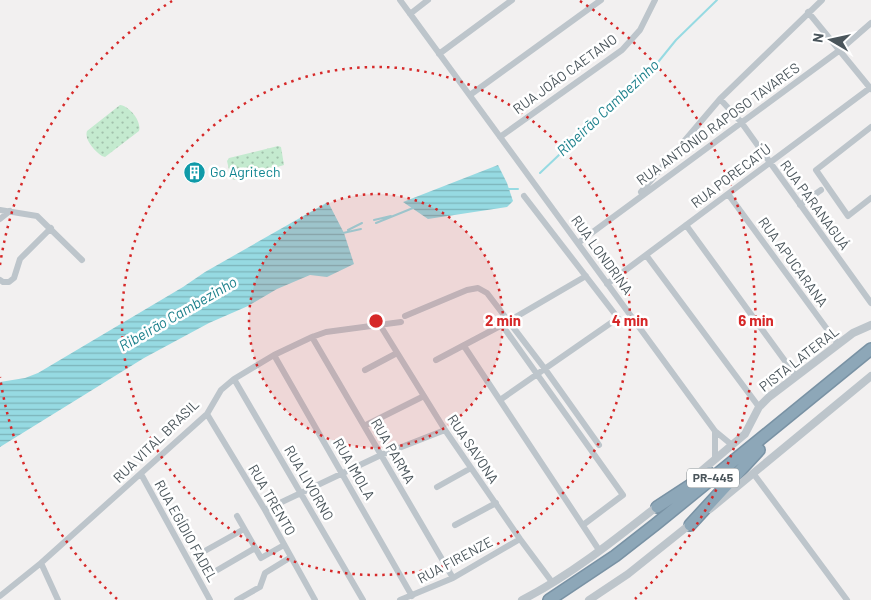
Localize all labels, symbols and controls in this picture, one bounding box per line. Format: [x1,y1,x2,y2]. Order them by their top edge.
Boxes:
north arrow [806,15,856,65]
street label: RUA JOÃO CAETANO [509,30,620,117]
text: N [809,32,827,44]
water label: Ribeirão Cambezinho [552,55,662,159]
street label: RUA ANTÔNIO RAPOSO TAVARES [633,59,803,188]
street label: RUA PORECATÚ [687,140,774,211]
street label: RUA PARANAGUÁ [777,157,854,253]
building icon: Go Agritech [182,160,206,184]
place label: Go Agritech [210,163,281,180]
street label: RUA LONDRINA [568,212,637,298]
street label: RUA APUCARANA [755,213,832,310]
water label: Ribeirão Cambezinho [115,272,240,354]
text: 2 min [485,311,521,329]
text: 4 min [612,311,648,329]
text: 6 min [738,311,774,329]
centre of rings [367,312,385,330]
street label: PISTA LATERAL [755,322,842,395]
street label: RUA VITAL BRASIL [109,395,202,486]
street label: RUA SAVONA [444,411,503,487]
street label: RUA PARMA [368,415,419,487]
street label: RUA IMOLA [330,435,379,503]
street label: RUA LIVORNO [281,442,338,523]
street label: RUA TRENTO [245,461,300,538]
road number: PR-445 [687,468,739,488]
street label: RUA EGÍDIO FADEL [151,477,222,585]
street label: RUA FIRENZE [414,533,495,587]

